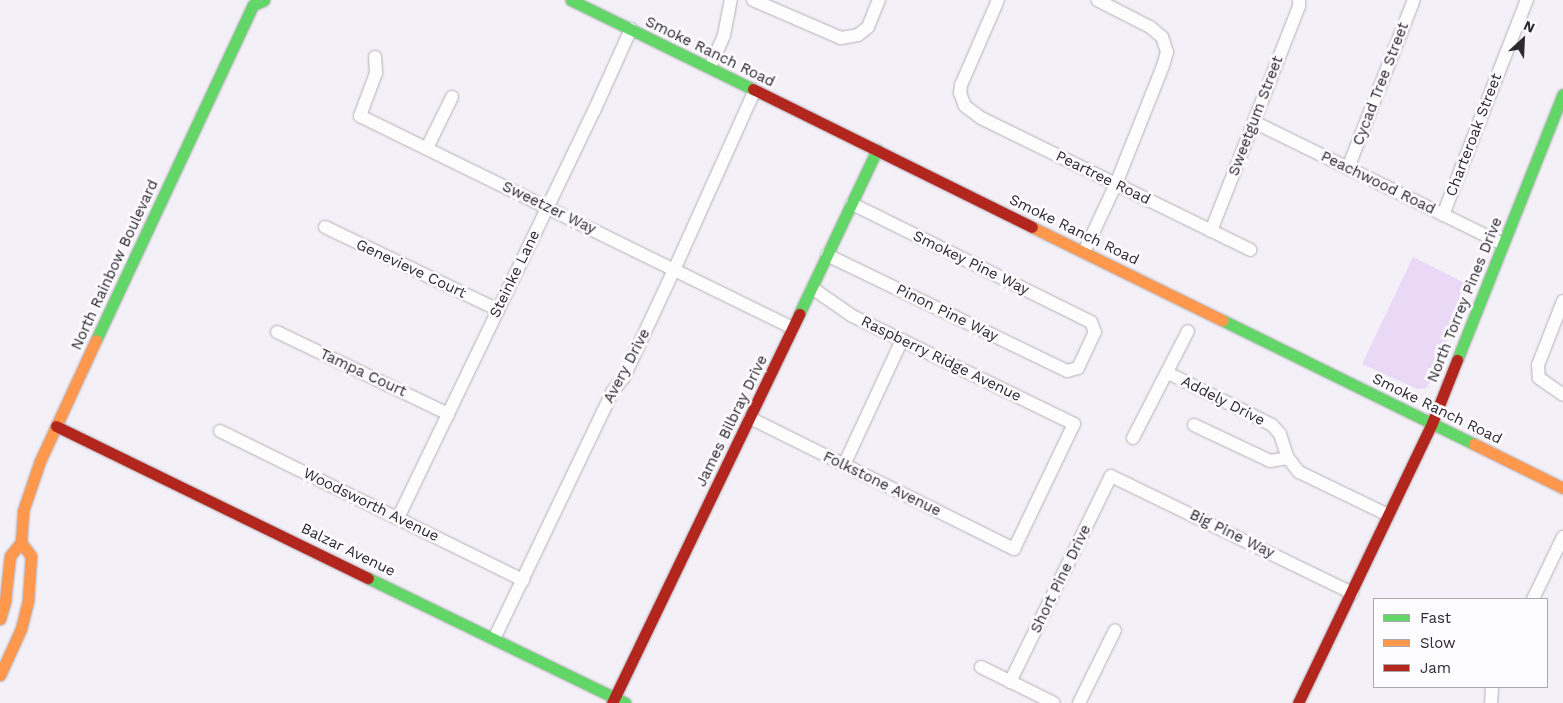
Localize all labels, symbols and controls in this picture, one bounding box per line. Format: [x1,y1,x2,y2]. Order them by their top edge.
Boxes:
street label: Smoke Ranch Road [642,13,778,91]
north arrow [1498,15,1548,65]
text: N [1521,17,1537,36]
street label: Cycad Tree Street [1349,20,1413,148]
street label: Sweetgum Street [1225,53,1287,179]
street label: Charteroak Street [1442,71,1506,199]
street label: Peartree Road [1053,147,1153,209]
street label: Peachwood Road [1318,147,1438,219]
street label: North Rainbow Boulevard [67,177,163,353]
street label: Sweetzer Way [499,177,599,239]
street label: Smoke Ranch Road [1006,191,1142,269]
street label: North Torrey Pines Drive [1423,214,1507,386]
street label: Steinke Lane [486,227,544,321]
street label: Smokey Pine Way [910,227,1032,299]
street label: Genevieve Court [353,236,469,302]
street label: Pinon Pine Way [893,280,1001,346]
street label: Raspberry Ridge Avenue [857,312,1025,406]
street label: Avery Drive [600,326,654,406]
street label: Tampa Court [317,345,409,401]
street label: James Bilbray Drive [692,352,772,490]
street label: Smoke Ranch Road [1369,370,1505,448]
street label: Addely Drive [1178,372,1268,430]
street label: Folkstone Avenue [820,448,944,520]
street label: Woodsworth Avenue [300,464,442,546]
street label: Big Pine Way [1186,506,1278,562]
street label: Balzar Avenue [297,519,399,581]
street label: Short Pine Drive [1027,522,1095,636]
legend [1373,598,1548,688]
text: Fast [1420,609,1451,627]
text: Slow [1420,634,1456,652]
text: Jam [1420,659,1451,677]

